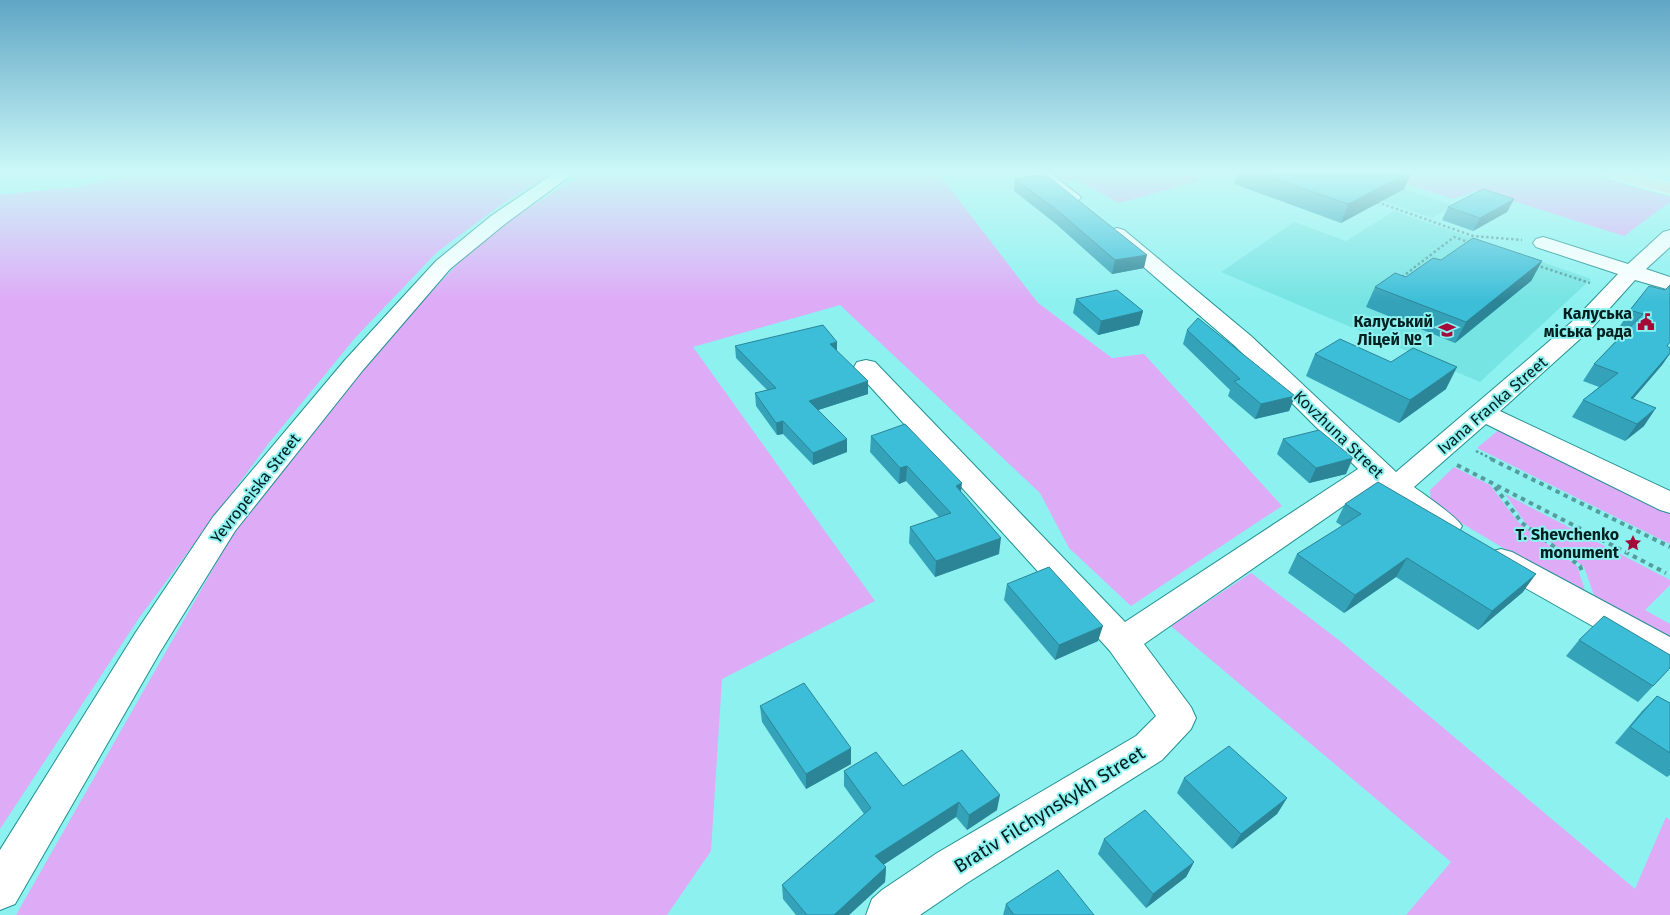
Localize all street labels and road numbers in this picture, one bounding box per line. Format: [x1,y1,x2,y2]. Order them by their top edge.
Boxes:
street label: Ivana Franka Street [1434,353,1551,458]
street label: Kovzhuna Street [1290,387,1388,482]
street label: Yevropeiska Street [207,430,304,547]
street label: Brativ Filchynskykh Street [950,741,1149,878]

